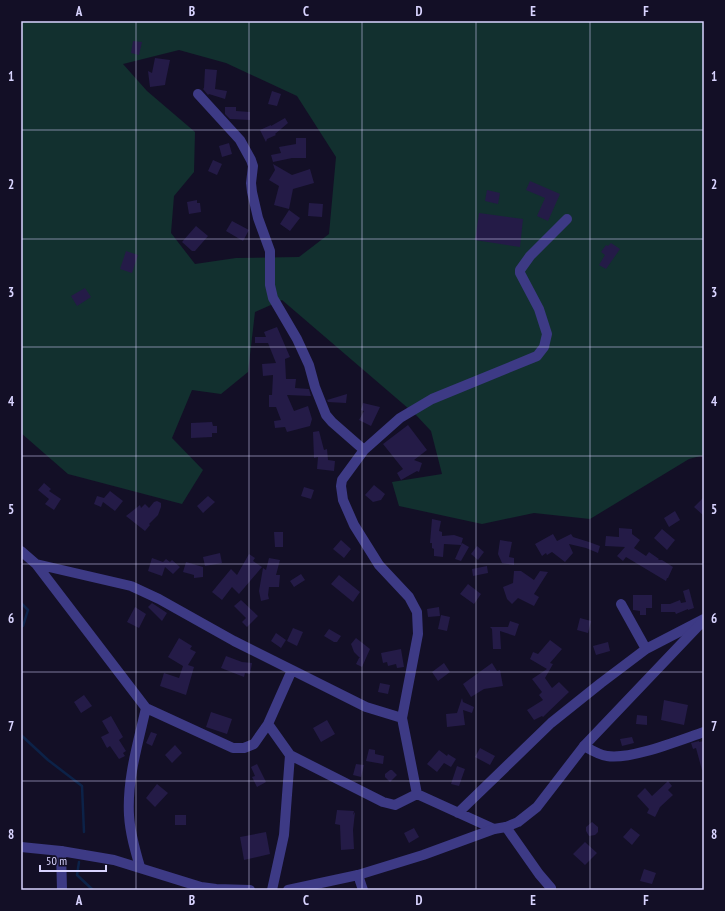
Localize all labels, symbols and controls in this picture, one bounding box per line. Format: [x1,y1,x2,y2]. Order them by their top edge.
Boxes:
text: A [75,3,83,20]
text: B [189,3,195,20]
text: C [303,3,309,20]
text: D [416,3,423,20]
text: E [530,3,536,20]
text: F [643,3,649,20]
text: 1 [8,68,14,85]
text: 1 [711,68,717,85]
text: 2 [8,176,14,193]
text: 2 [711,176,717,193]
text: 3 [8,284,14,301]
text: 3 [711,284,717,301]
text: 4 [8,393,15,410]
text: 4 [711,393,718,410]
text: 5 [8,501,14,518]
text: 5 [711,501,717,518]
text: 6 [8,610,14,627]
text: 6 [711,610,717,627]
text: 7 [8,718,14,735]
text: 7 [711,718,717,735]
text: 8 [8,826,14,843]
text: 8 [711,826,717,843]
scale bar [40,847,106,873]
text: 50 m [46,853,67,868]
text: A [75,892,83,909]
text: B [189,892,195,909]
text: C [303,892,309,909]
text: D [416,892,423,909]
text: E [530,892,536,909]
text: F [643,892,649,909]

